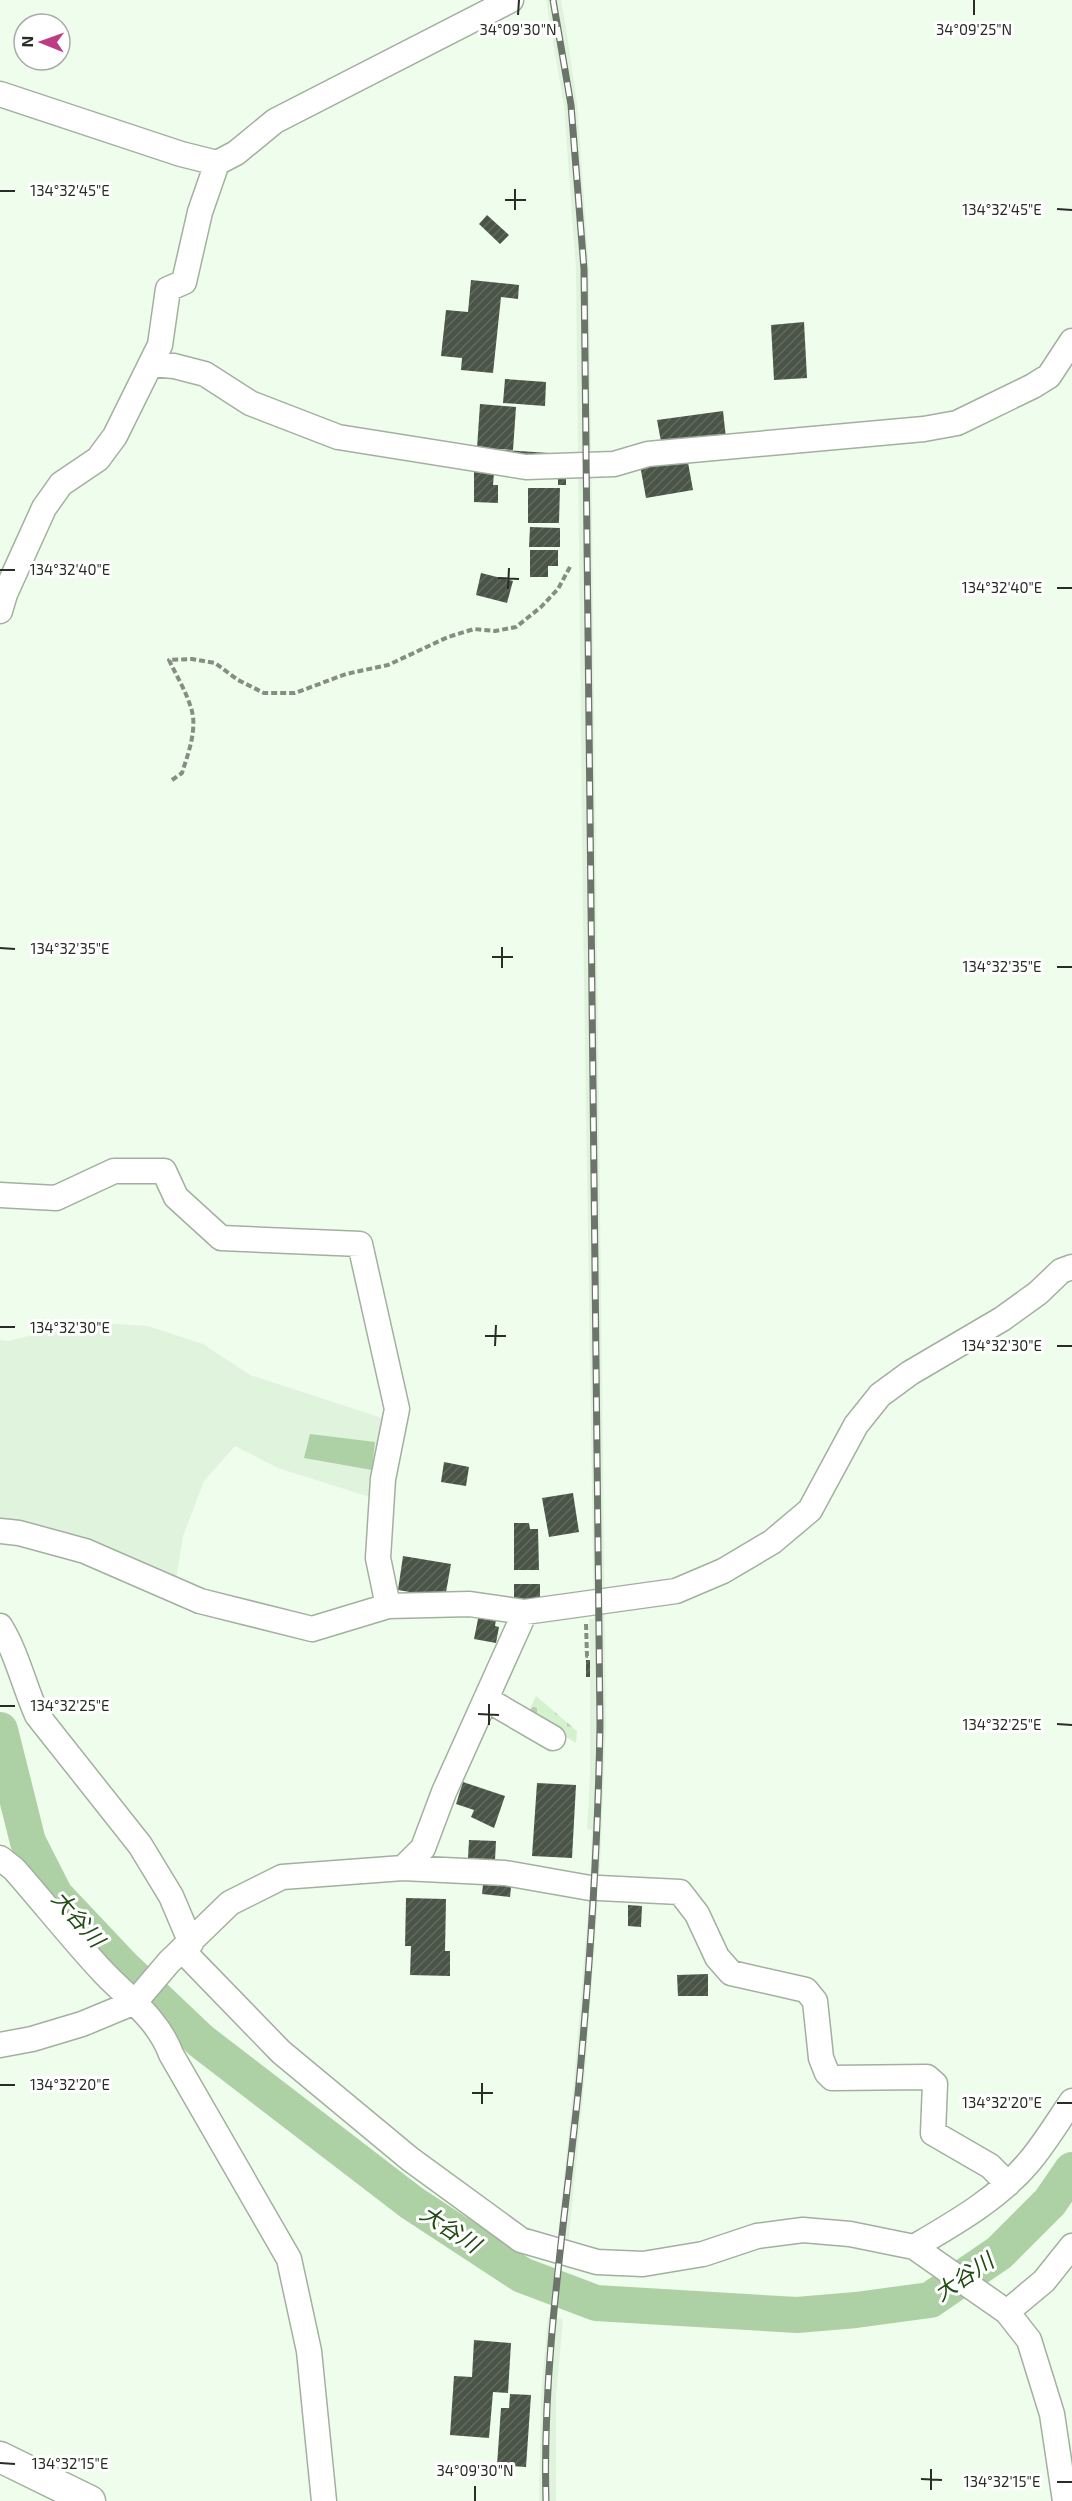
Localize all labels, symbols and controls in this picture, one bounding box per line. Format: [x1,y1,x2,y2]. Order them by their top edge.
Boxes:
north arrow [12,12,72,72]
text: 34°09'30"N [479,20,557,38]
text: 34°09'25"N [936,20,1012,38]
text: N [17,36,36,48]
text: 134°32'45"E [30,181,110,199]
text: 134°32'45"E [962,200,1042,218]
text: 134°32'40"E [30,560,110,578]
text: 134°32'40"E [962,578,1042,596]
text: 134°32'35"E [31,939,109,957]
text: 134°32'35"E [963,957,1041,975]
text: 134°32'30"E [30,1318,110,1336]
text: 134°32'30"E [962,1336,1042,1354]
text: 134°32'25"E [30,1696,110,1714]
text: 134°32'25"E [962,1715,1042,1733]
water label: 大谷川 [48,1885,112,1953]
text: 134°32'20"E [30,2075,110,2093]
text: 134°32'20"E [962,2093,1042,2111]
water label: 大谷川 [416,2199,487,2258]
water label: 大谷川 [928,2246,999,2305]
text: 134°32'15"E [32,2454,108,2472]
text: 34°09'30"N [436,2461,514,2479]
text: 134°32'15"E [964,2472,1040,2490]

